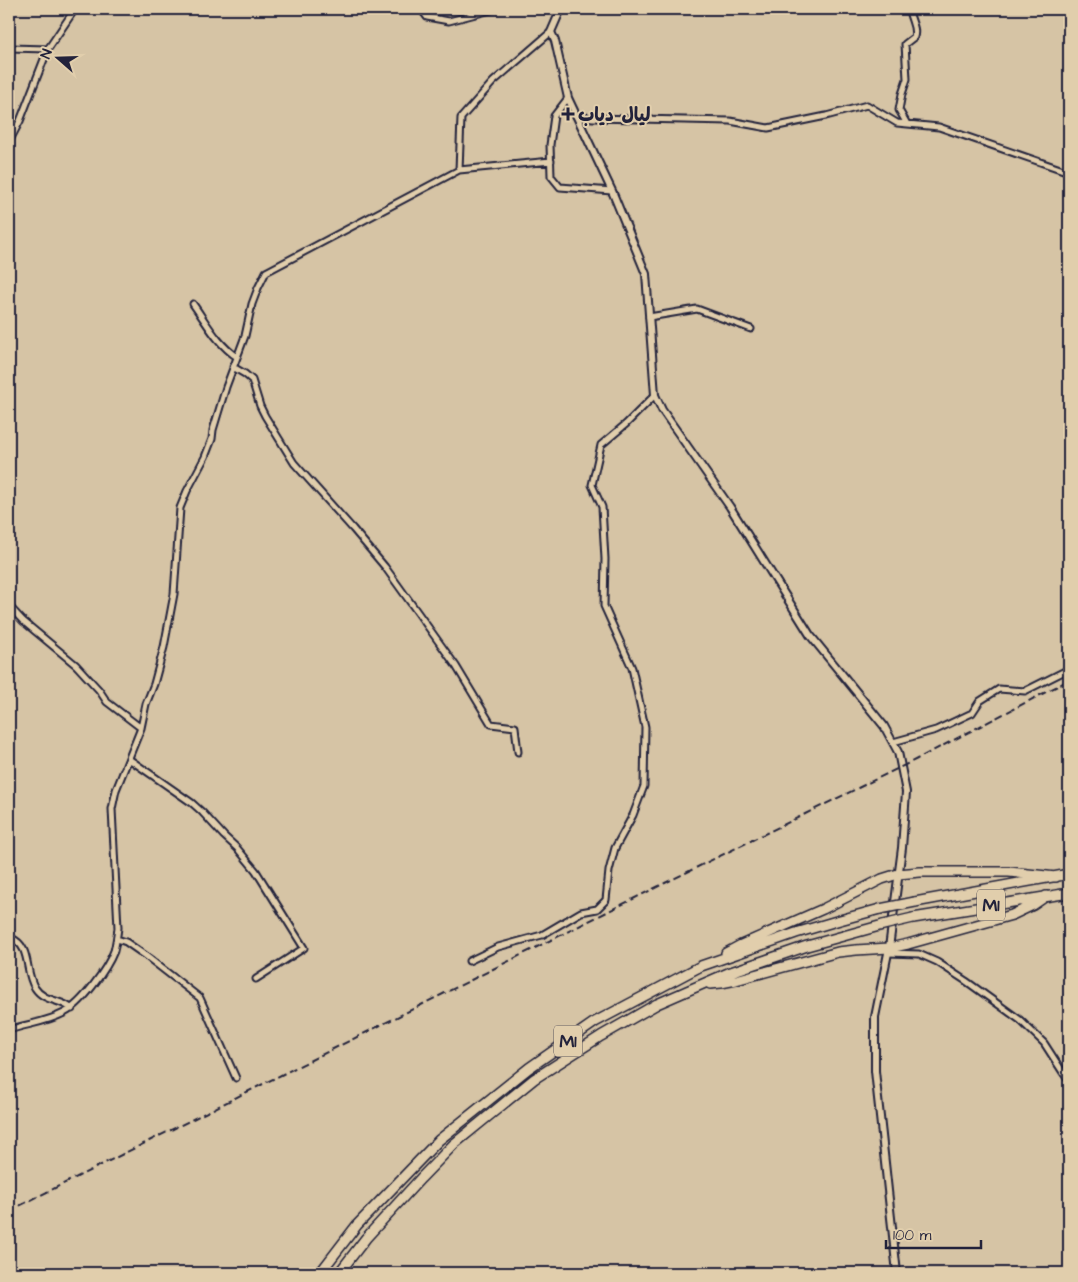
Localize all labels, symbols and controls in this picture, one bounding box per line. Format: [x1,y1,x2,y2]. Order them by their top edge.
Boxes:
north arrow [32,32,82,82]
text: N [36,46,58,61]
place label: ليال دياب [578,102,650,129]
marker: ليال دياب [562,108,574,120]
road number: M1 [977,890,1005,920]
road number: M1 [554,1026,582,1056]
scale bar [886,1217,980,1249]
text: 100 m [893,1225,932,1246]

